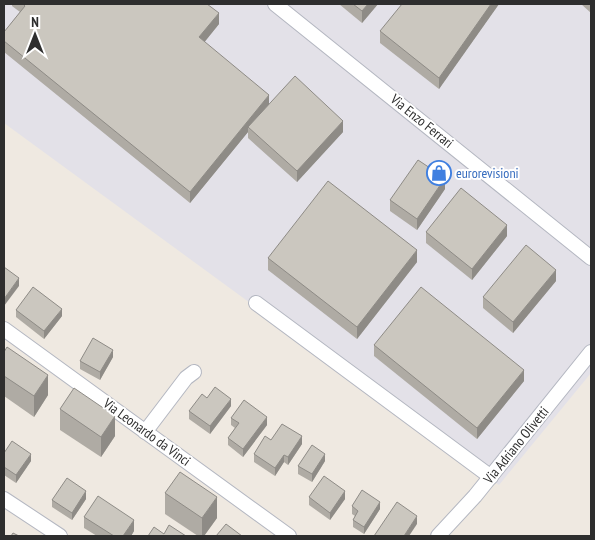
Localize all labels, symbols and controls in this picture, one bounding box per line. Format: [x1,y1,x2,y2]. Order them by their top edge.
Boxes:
north arrow [10,10,60,60]
text: N [31,13,39,31]
street label: Via Enzo Ferrari [386,90,457,152]
shop icon: eurorevisioni [426,160,452,186]
place label: eurorevisioni [456,164,519,182]
street label: Via Leonardo da Vinci [99,394,194,470]
street label: Via Adriano Olivetti [479,403,553,488]

